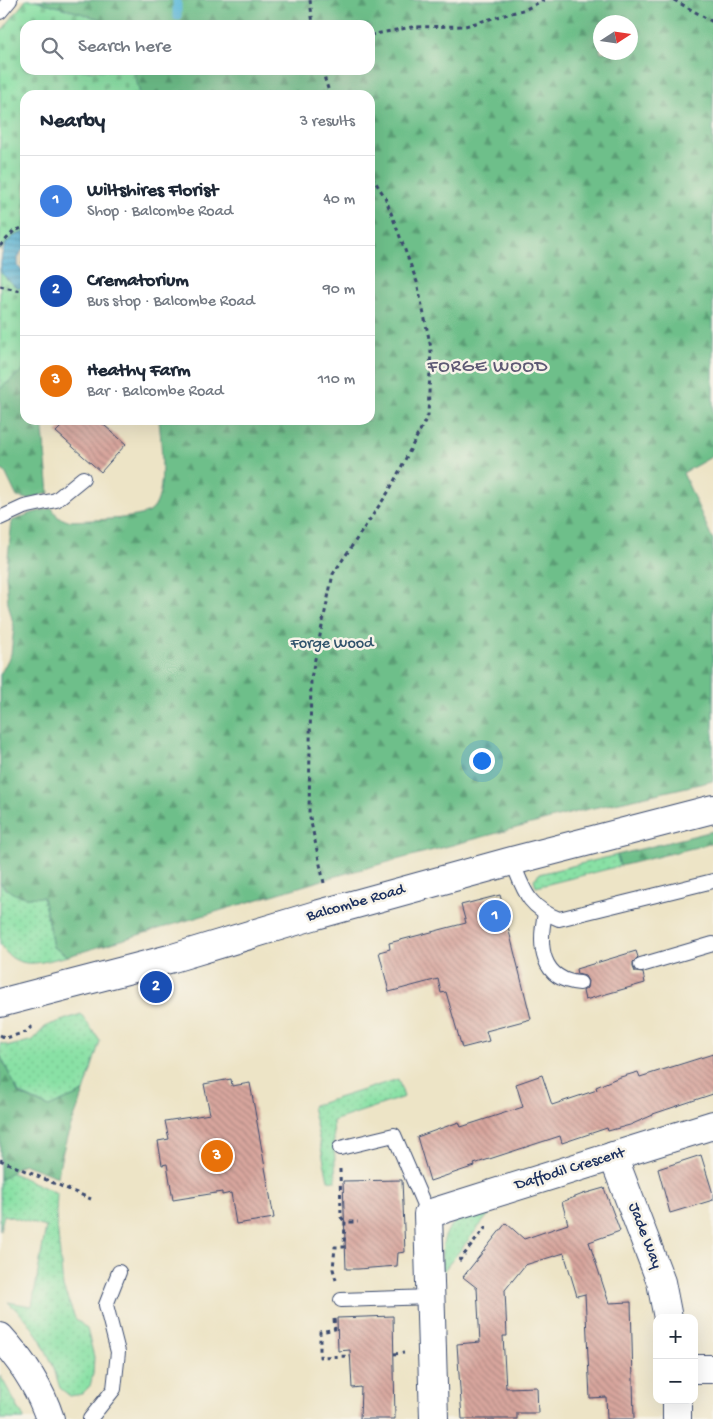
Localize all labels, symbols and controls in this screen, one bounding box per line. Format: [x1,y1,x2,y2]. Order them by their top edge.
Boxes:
north arrow [593,15,638,60]
search box [20,20,375,75]
icon: search [38,34,66,62]
text: Search here [78,36,172,59]
text: Nearby [40,110,105,135]
text: 3 results [300,113,355,132]
text: Wiltshires Florist [87,180,218,203]
text: 1 [53,191,59,210]
text: 40 m [323,191,355,210]
text: Shop · Balcombe Road [87,203,233,222]
text: Crematorium [87,270,189,293]
text: 2 [52,281,60,300]
text: 90 m [323,281,355,300]
text: Bus stop · Balcombe Road [87,293,255,312]
district label: FORGE WOOD [427,356,548,379]
text: Heathy Farm [87,360,191,383]
text: 3 [52,371,60,390]
text: 110 m [318,371,355,390]
text: Bar · Balcombe Road [87,383,223,402]
park label: Forge Wood [290,635,375,654]
your location [469,748,495,774]
street label: Balcombe Road [304,880,409,927]
pin: 1 [479,897,511,935]
pin: 2 [140,968,172,1006]
pin: 3 [201,1137,233,1175]
street label: Daffodil Crescent [512,1144,629,1196]
street label: Jade Way [623,1200,665,1272]
map controls [653,1314,698,1404]
button: + [653,1314,698,1359]
button: − [653,1359,698,1404]

